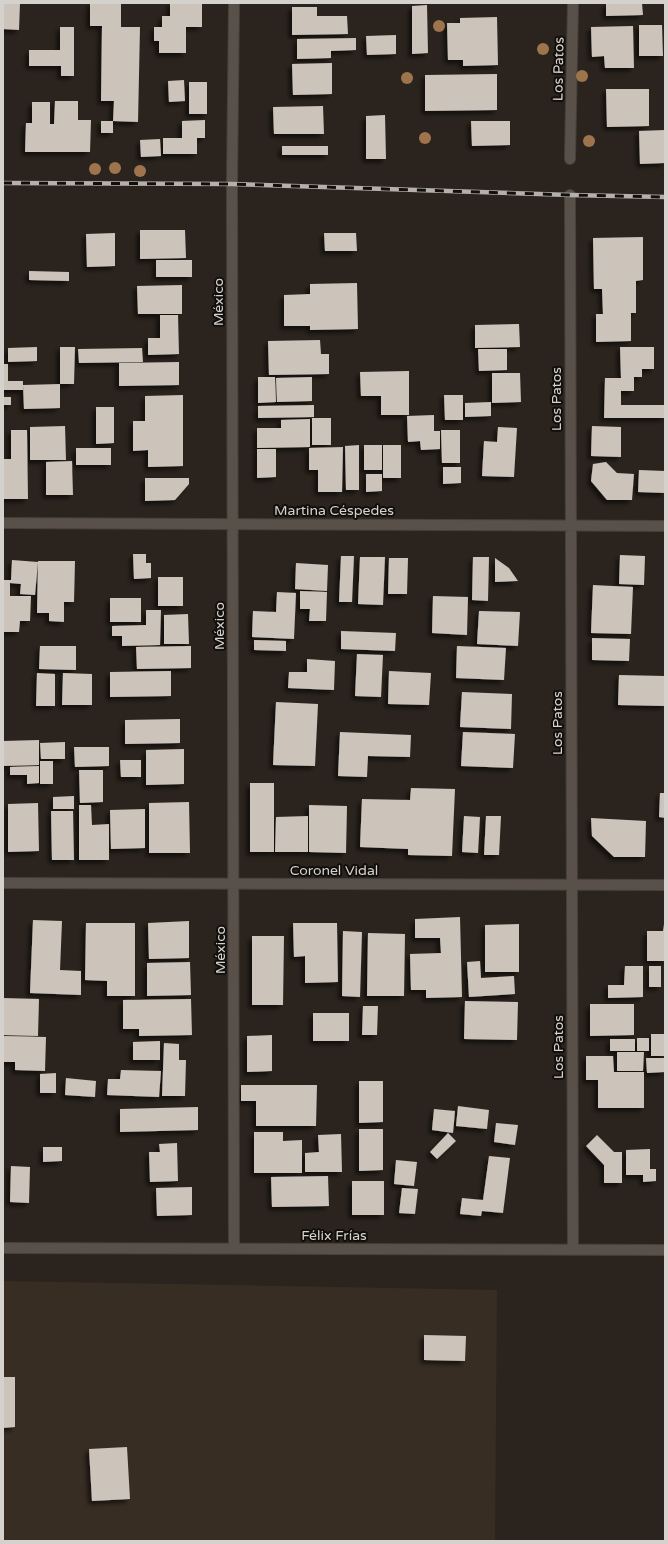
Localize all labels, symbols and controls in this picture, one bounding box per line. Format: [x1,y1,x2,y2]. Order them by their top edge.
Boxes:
street label: Los Patos [549,37,568,101]
street label: México [210,278,227,326]
street label: Los Patos [548,367,565,431]
street label: Martina Céspedes [274,502,394,519]
street label: México [211,602,228,650]
street label: Los Patos [549,691,566,755]
street label: Coronel Vidal [290,862,378,879]
street label: México [212,926,229,974]
street label: Los Patos [550,1015,567,1079]
street label: Félix Frías [301,1227,367,1244]

